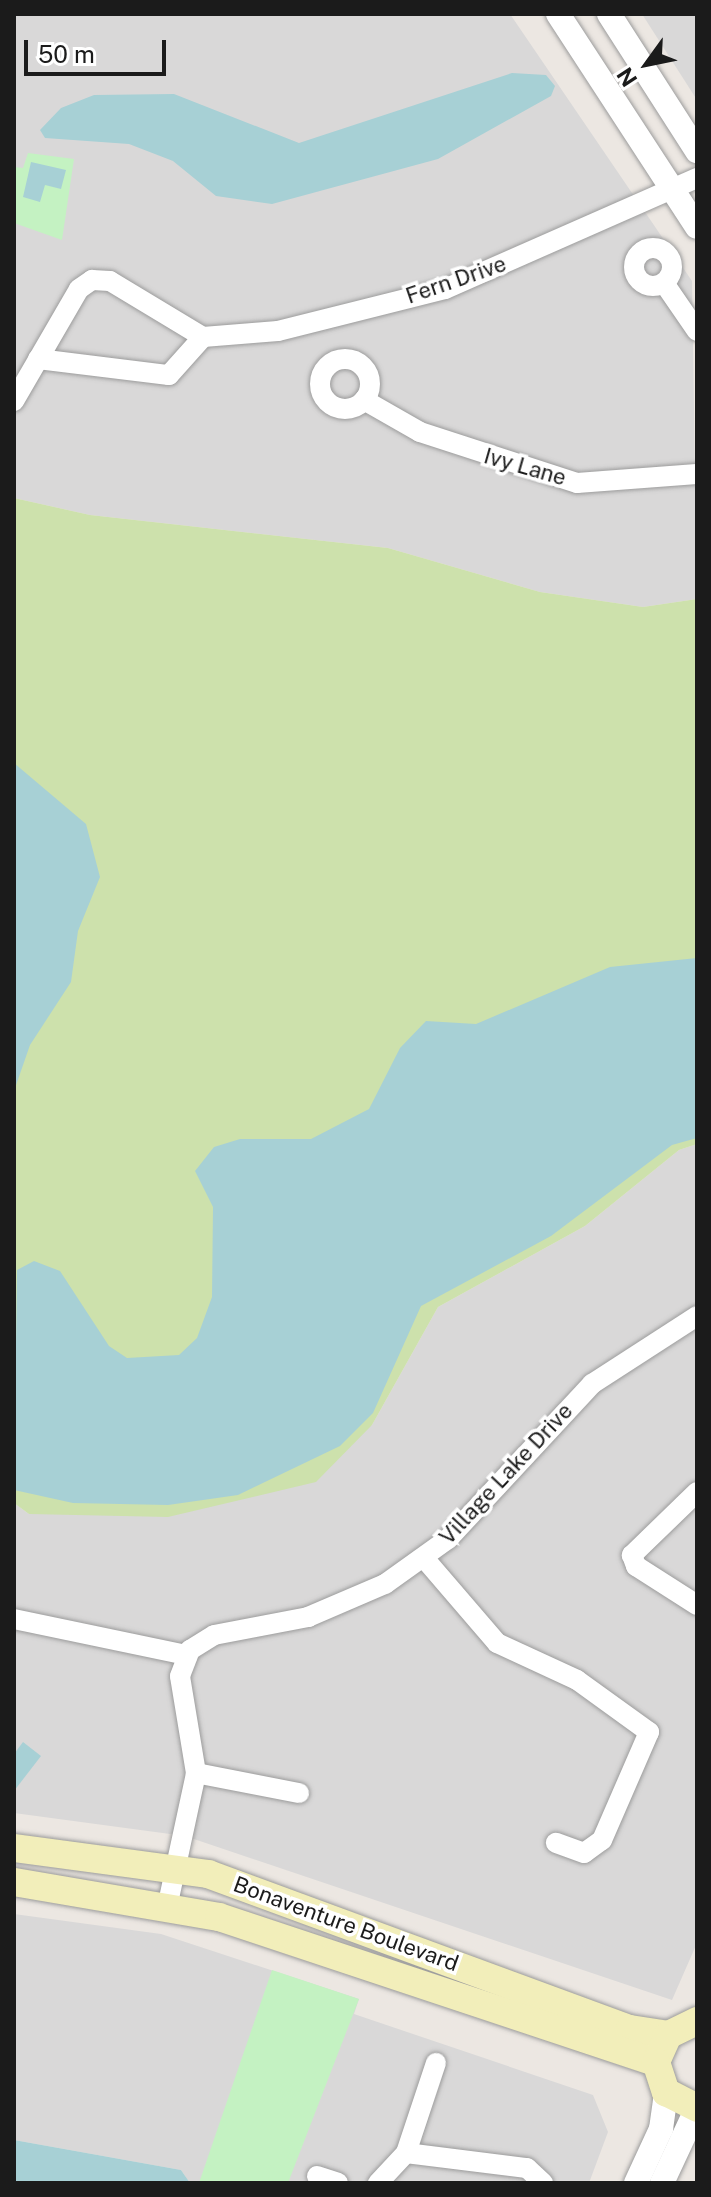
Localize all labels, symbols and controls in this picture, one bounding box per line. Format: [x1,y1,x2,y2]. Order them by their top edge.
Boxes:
scale bar [28,24,170,74]
north arrow [607,24,687,104]
text: 50 m [38,40,95,68]
text: N [611,63,642,91]
street label: Fern Drive [402,251,510,309]
street label: Ivy Lane [481,443,569,491]
street label: Village Lake Drive [434,1398,578,1550]
street label: Bonaventure Boulevard [230,1871,462,1977]

